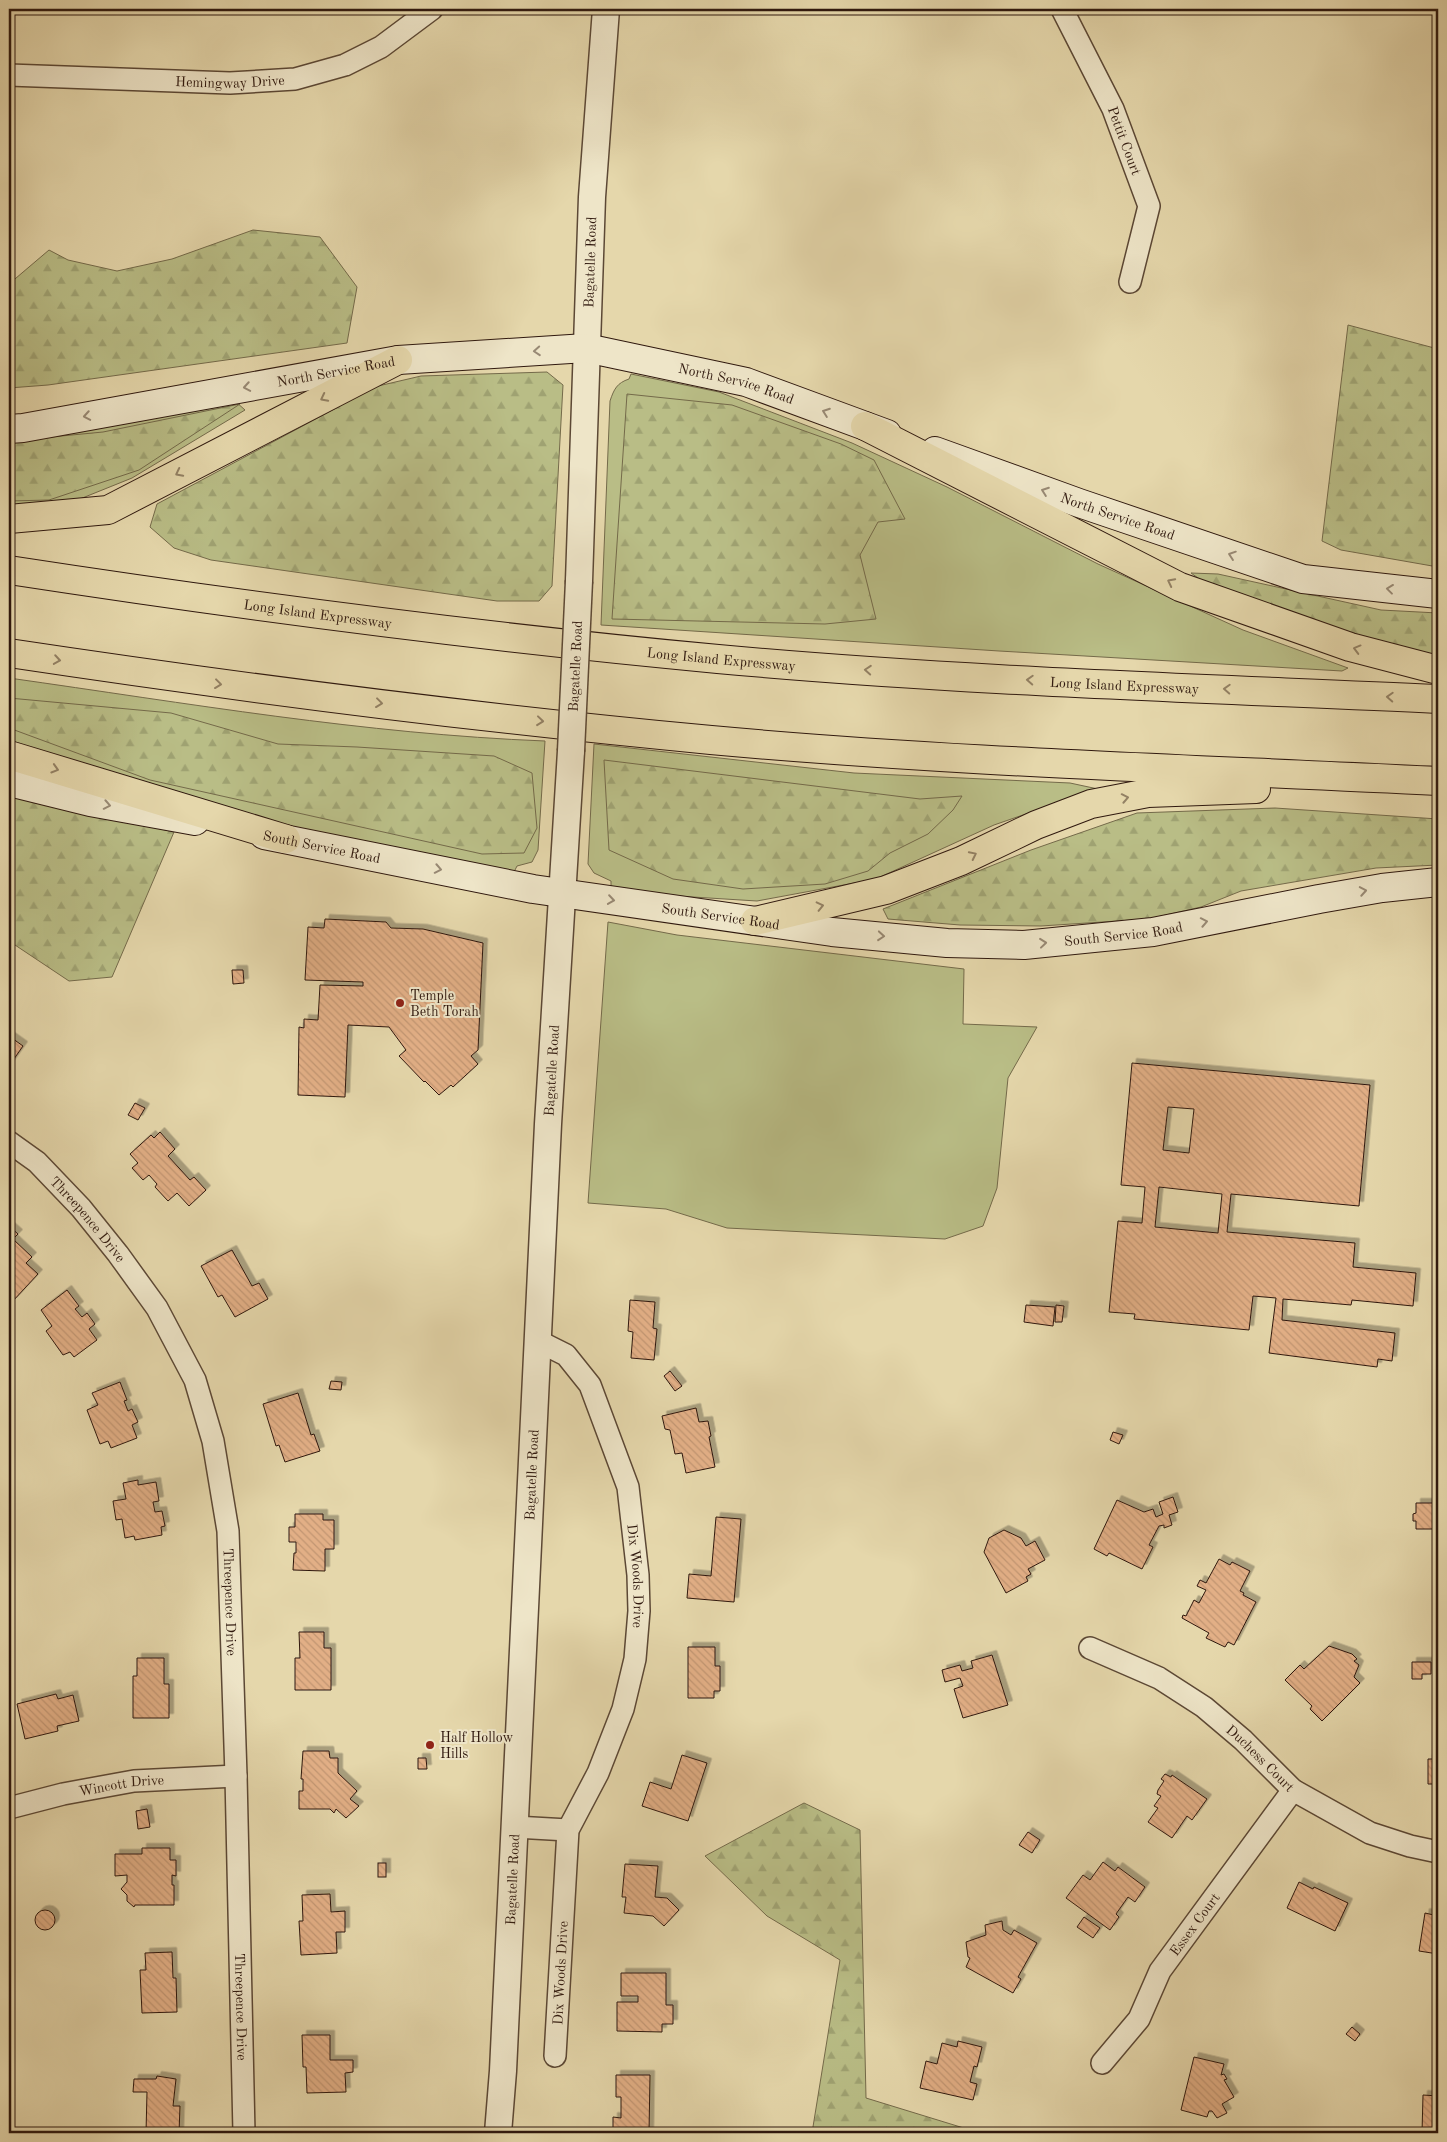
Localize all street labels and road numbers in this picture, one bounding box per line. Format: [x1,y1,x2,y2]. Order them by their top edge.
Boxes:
street label: Hemingway Drive [175,74,285,91]
street label: Pettit Court [1105,105,1143,177]
street label: Bagatelle Road [582,216,599,308]
street label: North Service Road [276,355,396,390]
street label: North Service Road [677,362,796,407]
street label: North Service Road [1058,491,1176,543]
street label: Long Island Expressway [243,598,393,631]
street label: Bagatelle Road [567,620,585,712]
street label: Long Island Expressway [646,646,797,674]
street label: Long Island Expressway [1049,676,1200,697]
street label: South Service Road [262,829,382,866]
street label: South Service Road [660,902,781,932]
street label: South Service Road [1064,920,1184,949]
street label: Bagatelle Road [542,1024,562,1117]
street label: Threepence Drive [47,1174,127,1265]
street label: Bagatelle Road [523,1429,541,1521]
street label: Dix Woods Drive [624,1523,645,1628]
street label: Threepence Drive [221,1548,238,1656]
street label: Duchess Court [1223,1723,1297,1795]
street label: Wincott Drive [78,1774,164,1799]
street label: Bagatelle Road [504,1833,522,1926]
street label: Essex Court [1168,1891,1223,1959]
street label: Dix Woods Drive [551,1921,571,2026]
street label: Threepence Drive [232,1953,248,2061]

